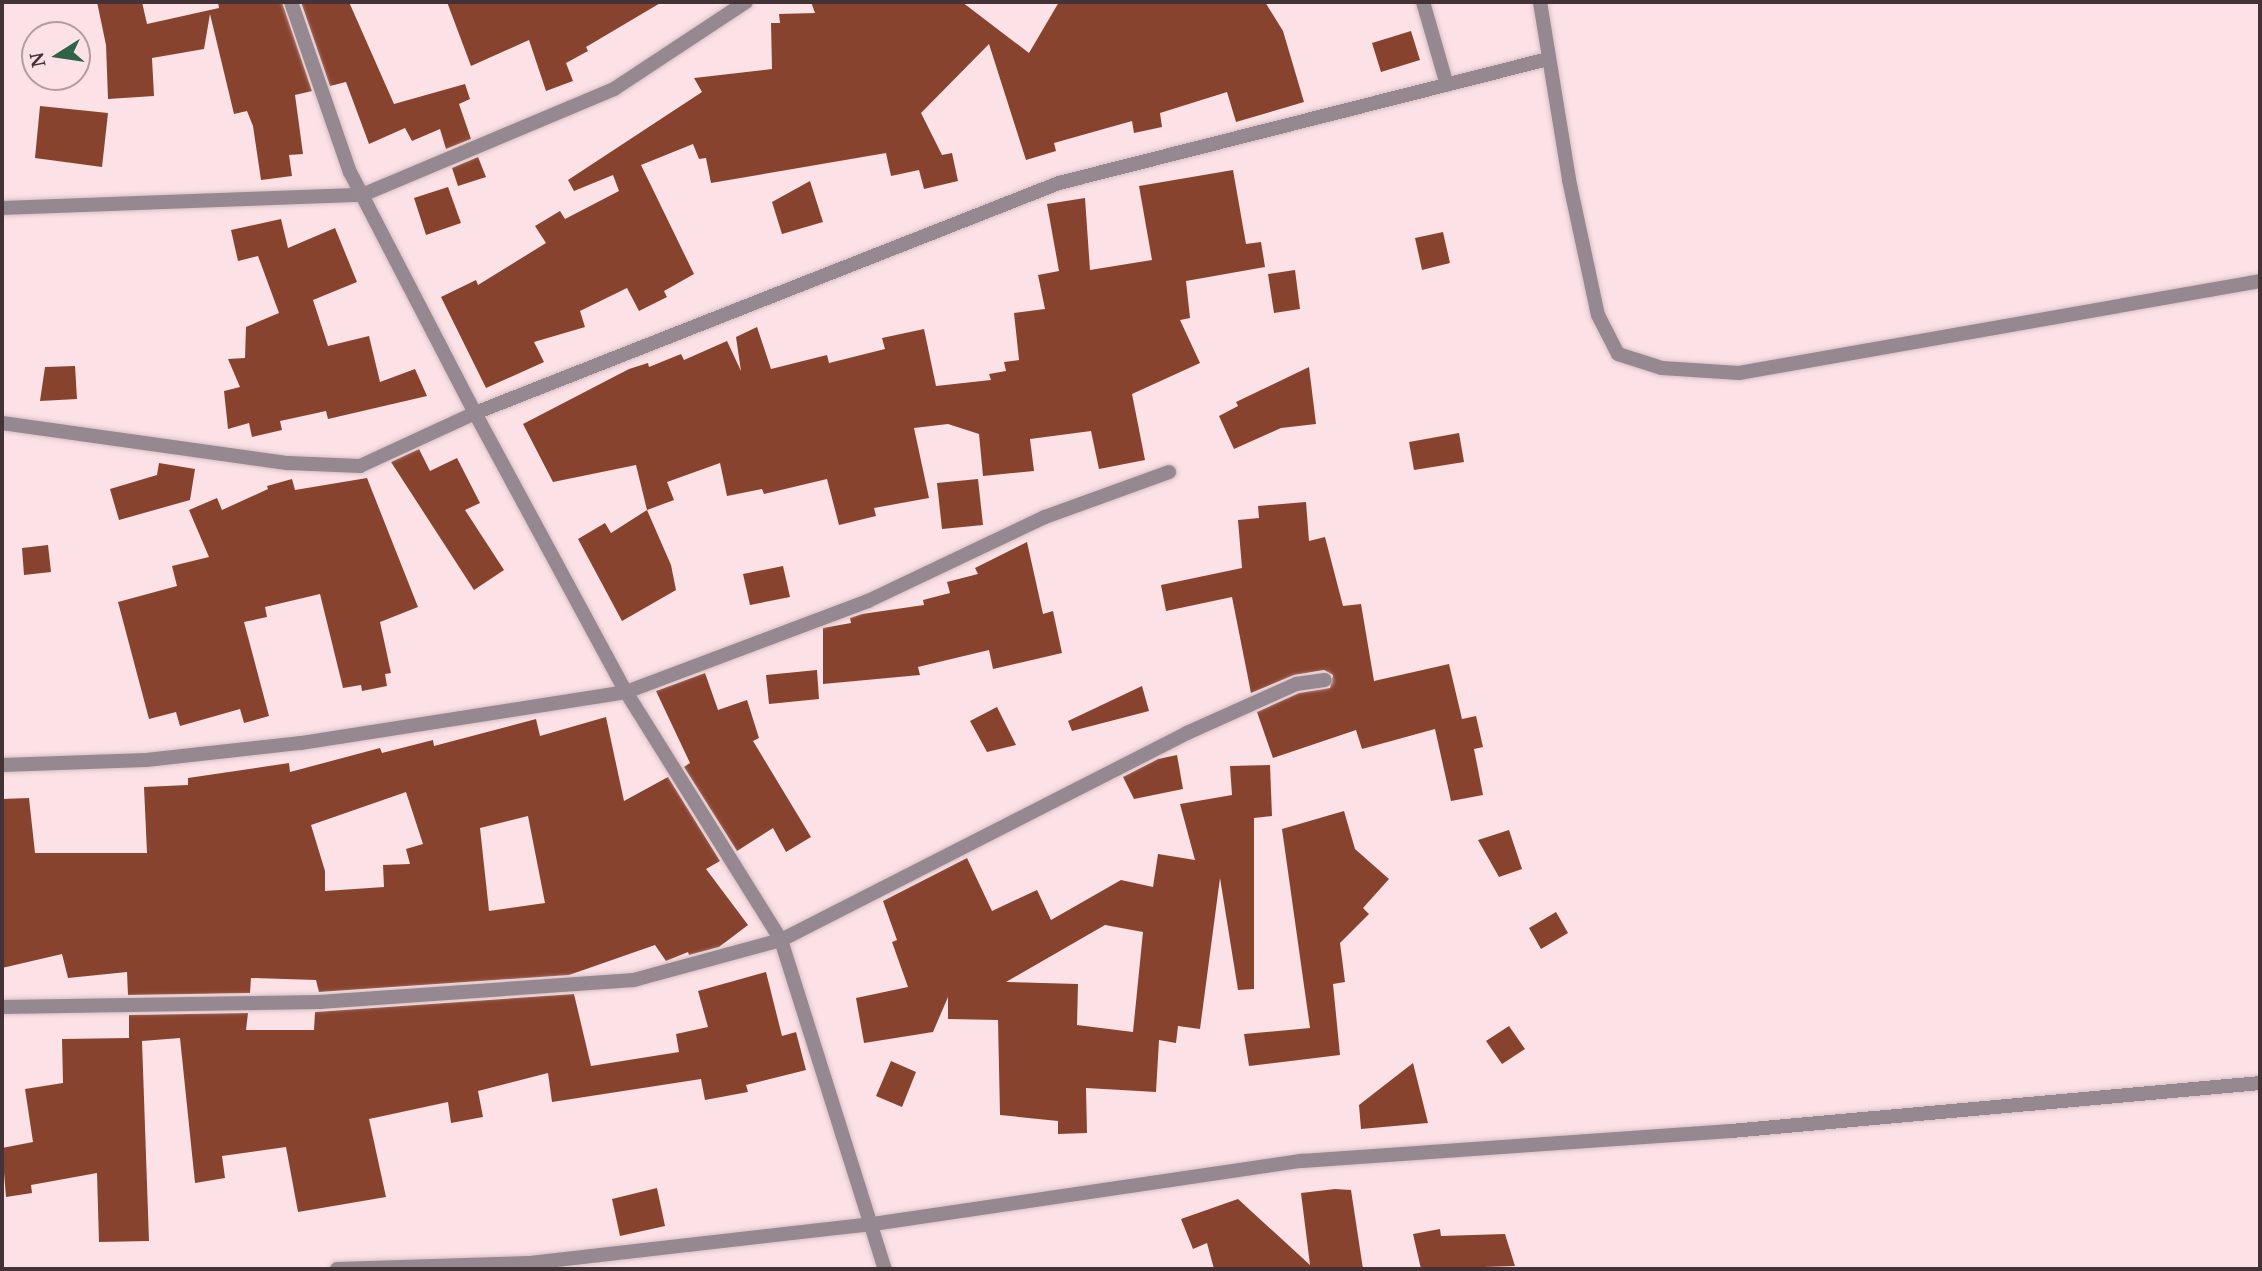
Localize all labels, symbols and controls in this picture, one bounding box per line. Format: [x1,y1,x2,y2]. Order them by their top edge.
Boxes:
north arrow [21,21,91,91]
text: N [23,50,52,70]

